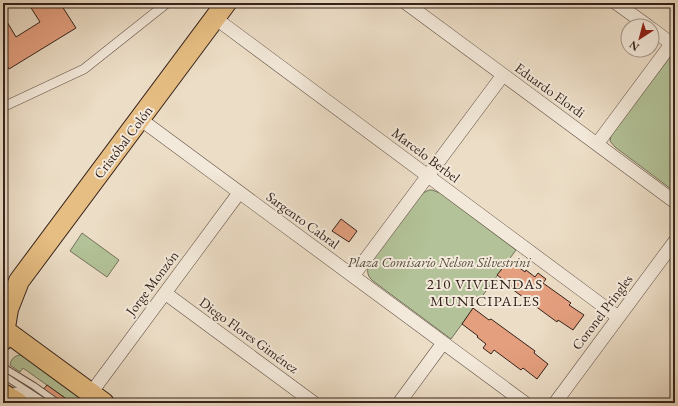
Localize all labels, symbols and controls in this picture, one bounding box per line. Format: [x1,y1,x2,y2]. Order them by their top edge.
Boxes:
north arrow [620,18,660,58]
text: N [626,38,642,54]
street label: Eduardo Elordi [511,58,589,122]
street label: Cristóbal Colón [90,101,157,182]
street label: Marcelo Berbel [388,123,464,187]
street label: Sargento Cabral [263,187,344,253]
street label: Jorge Monzón [121,246,183,320]
park label: Plaza Comisario Nelson Silvestrini [348,253,531,271]
street label: Coronel Pringles [568,270,637,353]
district label: 210 VIVIENDAS MUNICIPALES [427,274,543,310]
street label: Diego Flores Giménez [196,293,303,377]

